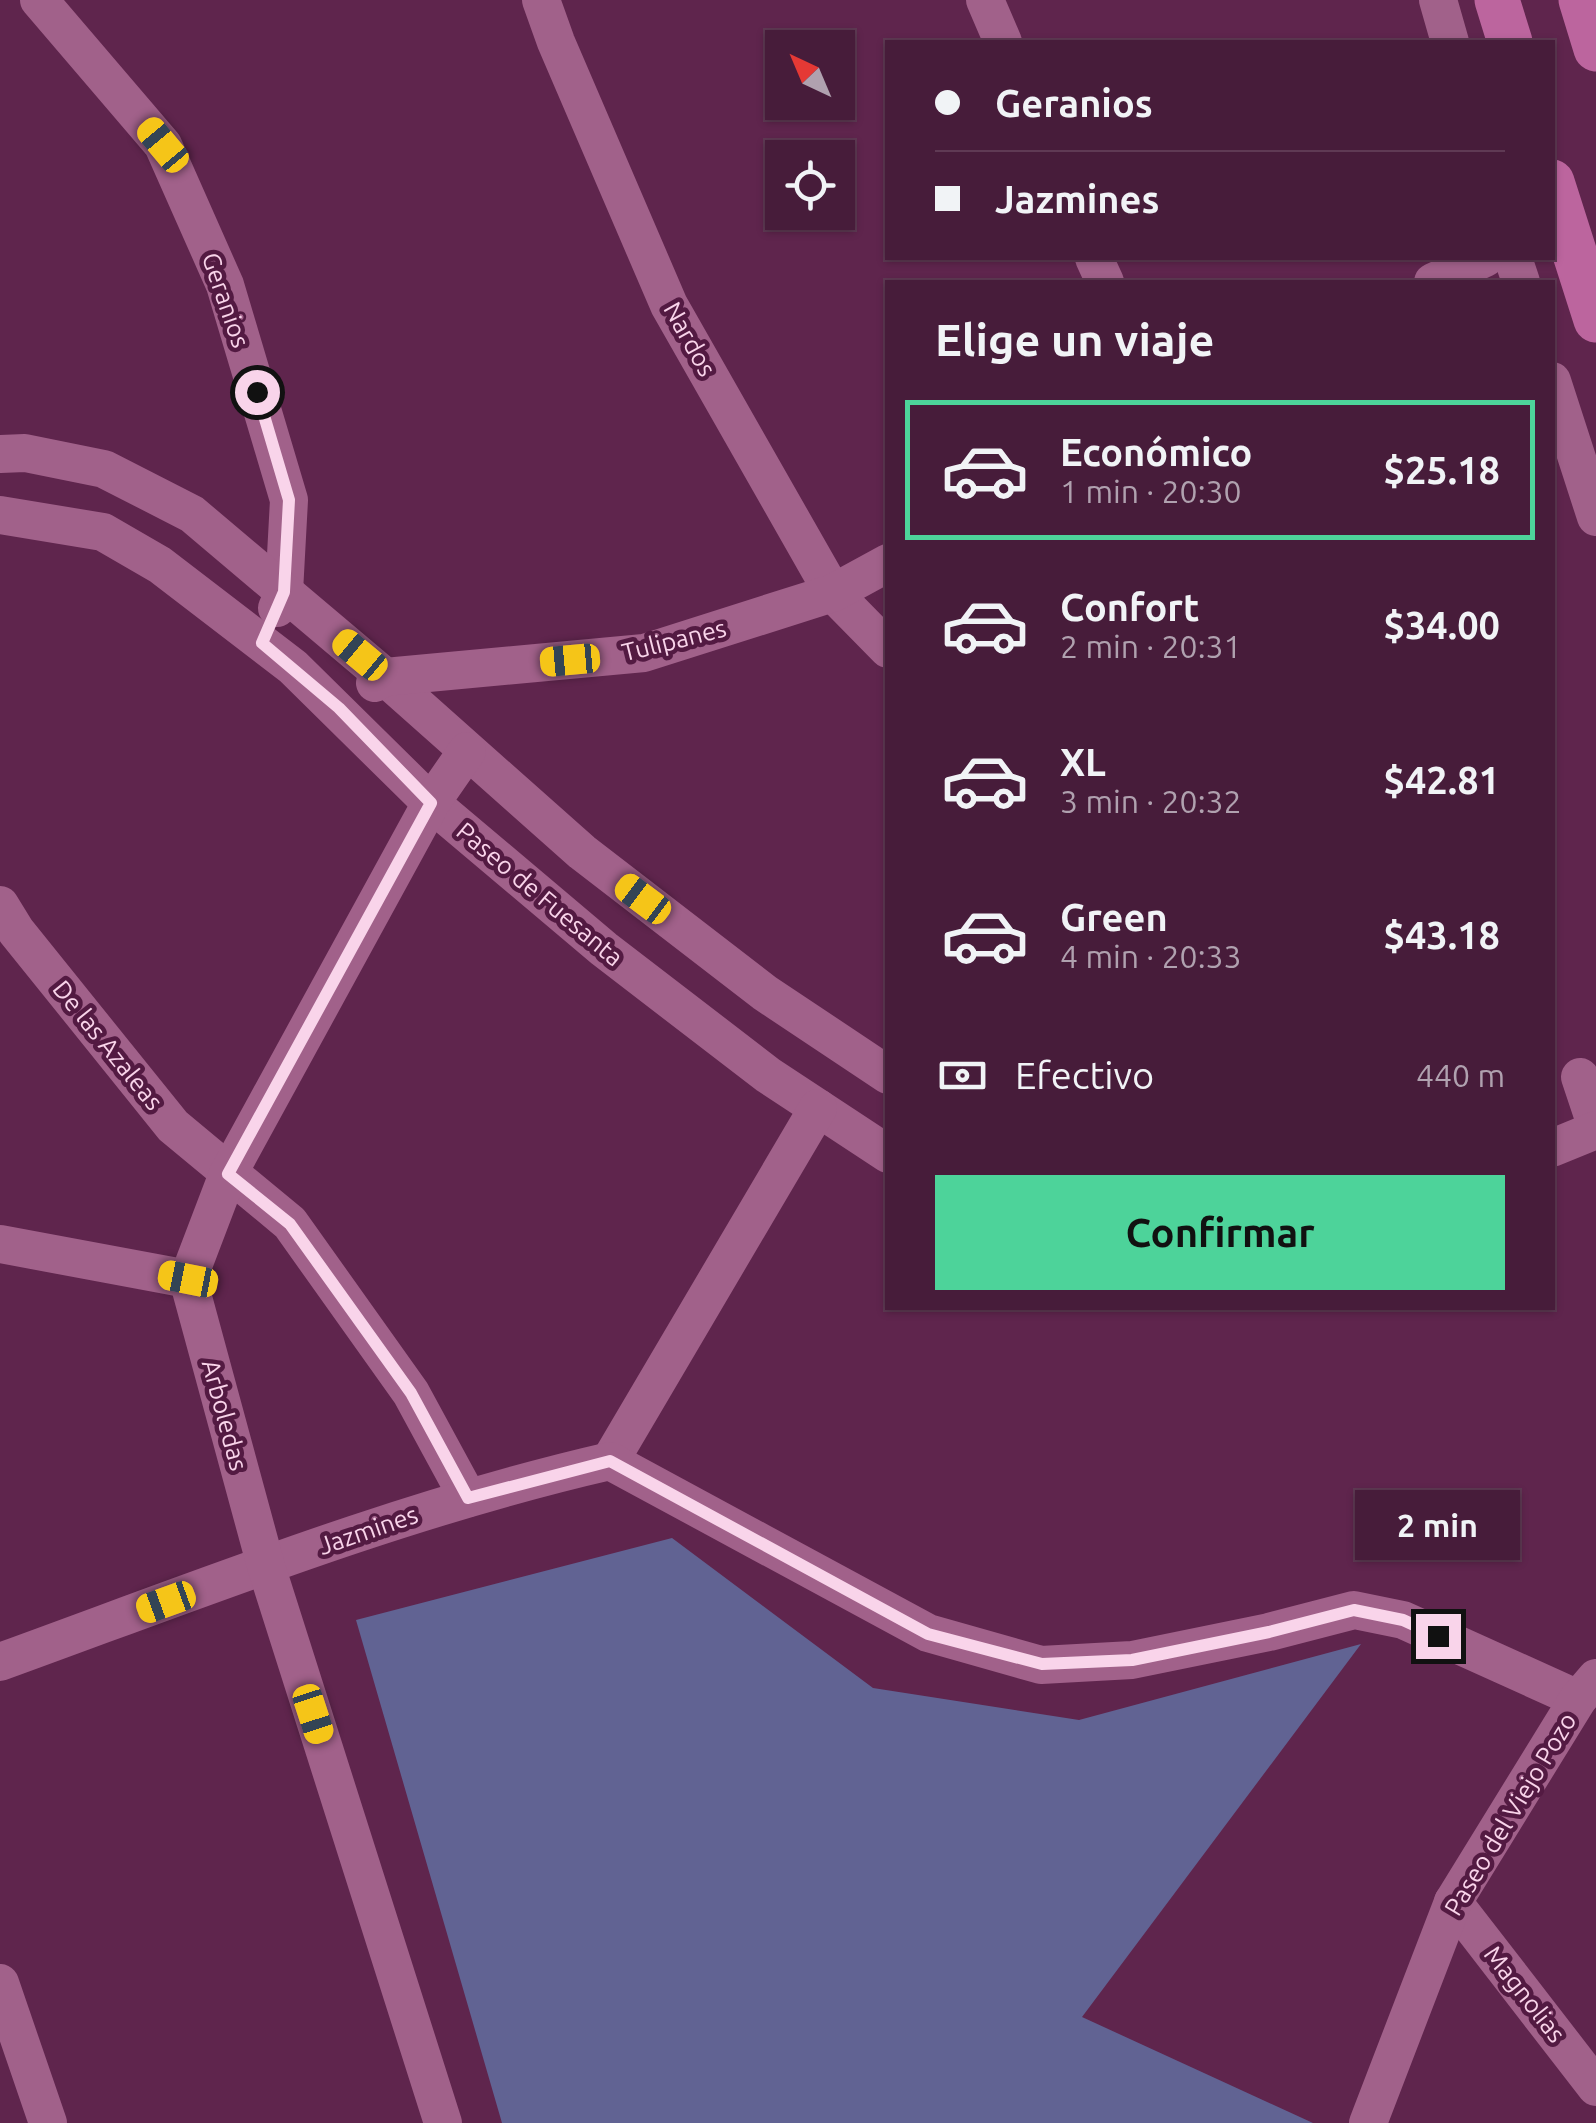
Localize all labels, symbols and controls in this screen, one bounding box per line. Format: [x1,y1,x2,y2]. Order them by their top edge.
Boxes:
north arrow [765,30,855,120]
map controls [765,30,855,230]
text: Geranios [995,82,1153,124]
car [132,112,194,178]
button: locate [765,140,855,230]
text: Jazmines [995,178,1159,220]
street label: Geranios [197,249,255,351]
street label: Nardos [658,297,722,381]
text: Elige un viaje [935,314,1215,365]
route start [235,370,280,415]
icon: car [940,425,1030,515]
text: Económico [1060,431,1252,473]
text: $25.18 [1383,449,1500,491]
text: 1 min · 20:30 [1060,473,1242,509]
icon: car [940,580,1030,670]
text: Confort [1060,586,1199,628]
text: $34.00 [1383,604,1500,646]
street label: Tulipanes [619,614,729,666]
car [327,624,393,686]
text: 2 min · 20:31 [1060,628,1242,664]
car [539,642,601,678]
icon: car [940,735,1030,825]
text: XL [1060,741,1106,783]
text: $42.81 [1383,759,1500,801]
text: 3 min · 20:32 [1060,783,1242,819]
street label: Paseo de Fuesanta [451,816,629,972]
car [610,869,676,929]
icon: car [940,890,1030,980]
text: Green [1060,896,1168,938]
text: $43.18 [1383,914,1500,956]
text: 4 min · 20:33 [1060,938,1242,974]
street label: De las Azaleas [47,975,169,1115]
icon: cash [935,1048,990,1103]
text: Efectivo [1015,1054,1154,1096]
text: 440 m [1416,1057,1505,1093]
button: Confirmar [935,1175,1505,1290]
car [156,1259,220,1299]
street label: Arboledas [197,1356,253,1474]
callout: 2 min [1356,1491,1520,1561]
street label: Jazmines [315,1500,421,1560]
text: 2 min [1397,1507,1478,1543]
car [133,1578,199,1626]
route end [1416,1614,1461,1659]
car [289,1681,337,1747]
street label: Paseo del Viejo Pozo [1438,1708,1582,1920]
street label: Magnolias [1479,1940,1571,2048]

